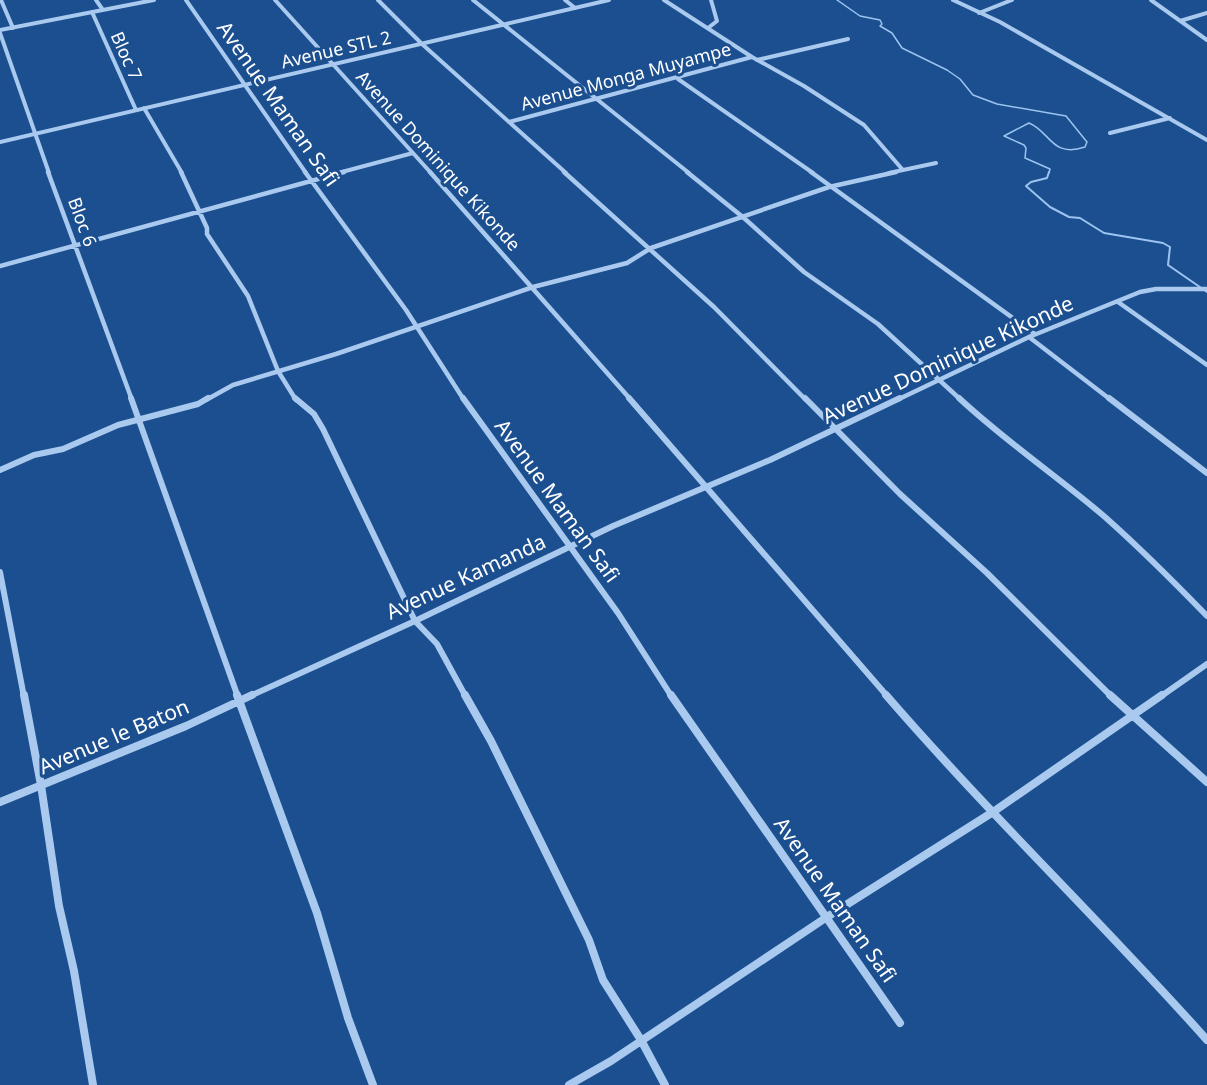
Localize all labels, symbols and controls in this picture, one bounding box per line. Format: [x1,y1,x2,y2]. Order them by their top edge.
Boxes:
street label: Avenue Maman Safi [211,15,346,192]
street label: Avenue STL 2 [278,25,393,73]
street label: Bloc 7 [106,27,148,84]
street label: Avenue Monga Muyampe [518,36,734,116]
street label: Avenue Dominique Kikonde [351,65,526,256]
street label: Bloc 6 [63,194,103,250]
street label: Avenue Dominique Kikonde [818,289,1078,430]
street label: Avenue Maman Safi [489,413,627,588]
street label: Avenue Kamanda [381,527,550,625]
street label: Avenue le Baton [34,692,193,780]
street label: Avenue Maman Safi [768,811,903,988]

